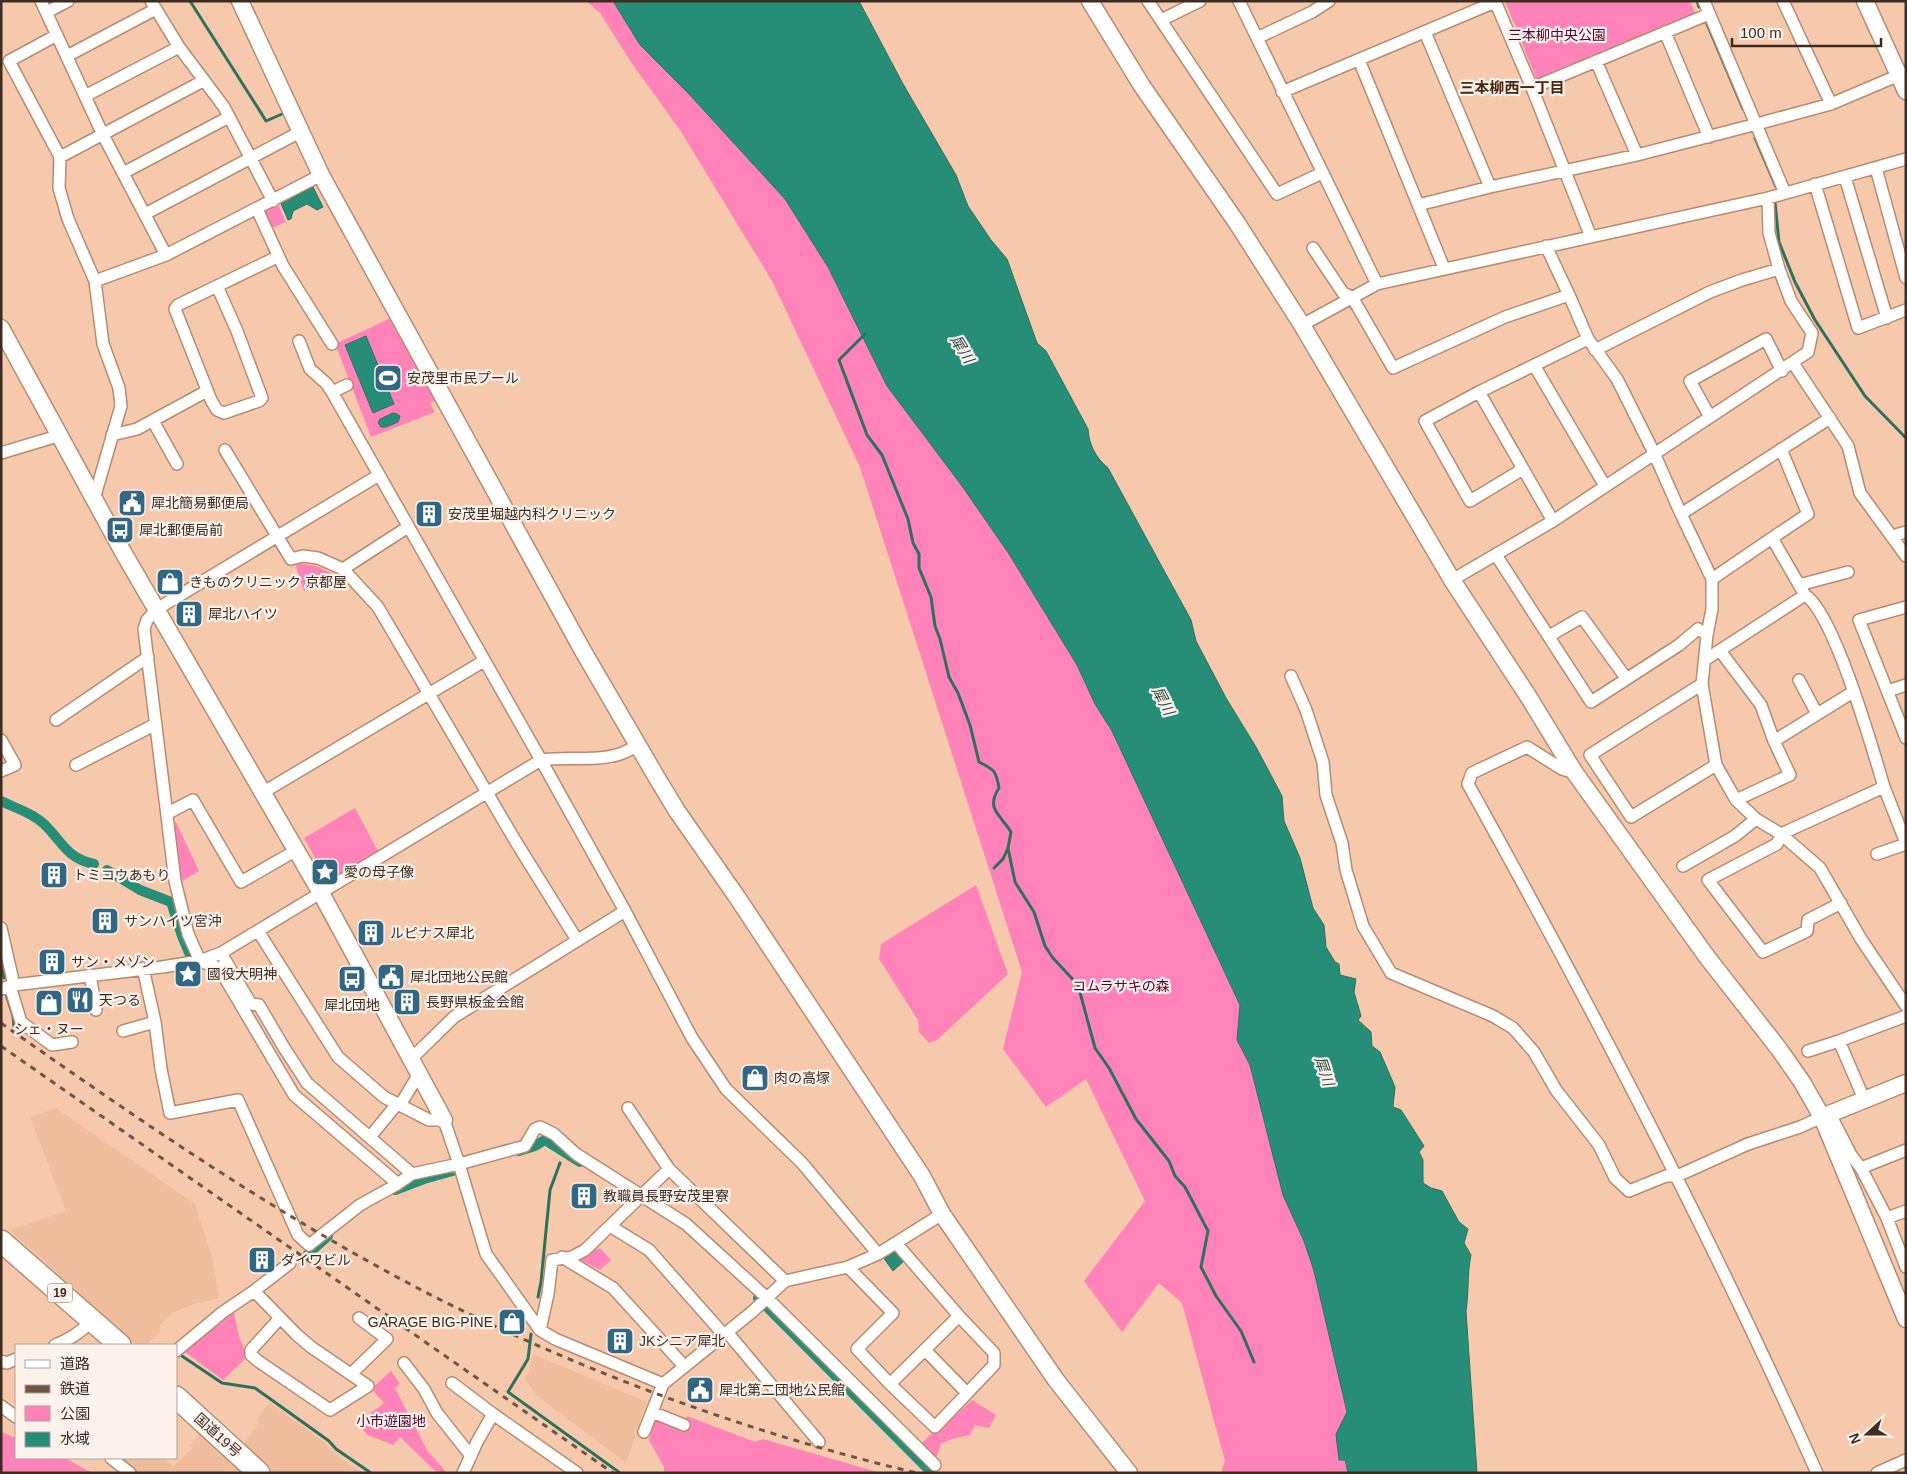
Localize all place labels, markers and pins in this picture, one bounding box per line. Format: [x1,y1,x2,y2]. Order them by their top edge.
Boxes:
sports icon: 安茂里市民プール [373,363,403,393]
place label: 安茂里市民プール [407,370,519,386]
public building icon: 犀北簡易郵便局 [117,488,147,518]
place label: 犀北簡易郵便局 [151,495,249,511]
building icon: 安茂里堀越内科クリニック [414,499,444,529]
place label: 安茂里堀越内科クリニック [448,506,616,522]
bus stop icon: 犀北郵便局前 [105,515,135,545]
place label: 犀北郵便局前 [139,522,223,538]
shop icon: きものクリニック 京都屋 [155,567,185,597]
place label: きものクリニック 京都屋 [189,574,347,590]
building icon: 犀北ハイツ [174,599,204,629]
place label: 犀北ハイツ [208,606,278,622]
place icon: 愛の母子像 [310,857,340,887]
building icon: トミコウあもり [39,860,69,890]
place label: 愛の母子像 [344,864,414,880]
place label: トミコウあもり [73,867,170,883]
building icon: サンハイツ宮沖 [90,906,120,936]
place label: サンハイツ宮沖 [124,913,222,929]
building icon: ルピナス犀北 [356,918,386,948]
place label: ルピナス犀北 [390,925,474,941]
building icon: サン・メゾン [37,947,67,977]
place label: サン・メゾン [71,954,155,970]
place icon: 國役大明神 [173,959,203,989]
public building icon: 犀北団地公民館 [376,962,406,992]
bus stop icon: 犀北団地 [337,964,367,994]
place label: 國役大明神 [207,966,277,982]
place label: 犀北団地公民館 [410,969,508,985]
restaurant icon: 天つる [65,985,95,1015]
building icon: 長野県板金会館 [392,987,422,1017]
shop icon: シェ・ヌー [34,988,64,1018]
place label: 天つる [99,992,141,1008]
place label: 長野県板金会館 [426,994,524,1010]
place label: 犀北団地 [324,997,380,1013]
place label: シェ・ヌー [14,1021,84,1037]
shop icon: 肉の高塚 [740,1063,770,1093]
place label: 肉の高塚 [774,1070,830,1086]
building icon: 教職員長野安茂里寮 [569,1181,599,1211]
place label: 教職員長野安茂里寮 [603,1188,729,1204]
building icon: ダイワビル [247,1245,277,1275]
place label: ダイワビル [281,1252,351,1268]
shop icon: GARAGE BIG-PINE [497,1307,527,1337]
place label: GARAGE BIG-PINE [368,1314,493,1330]
building icon: JKシニア犀北 [605,1326,635,1356]
place label: JKシニア犀北 [639,1333,725,1349]
public building icon: 犀北第二団地公民館 [685,1375,715,1405]
place label: 犀北第二団地公民館 [719,1382,845,1398]

